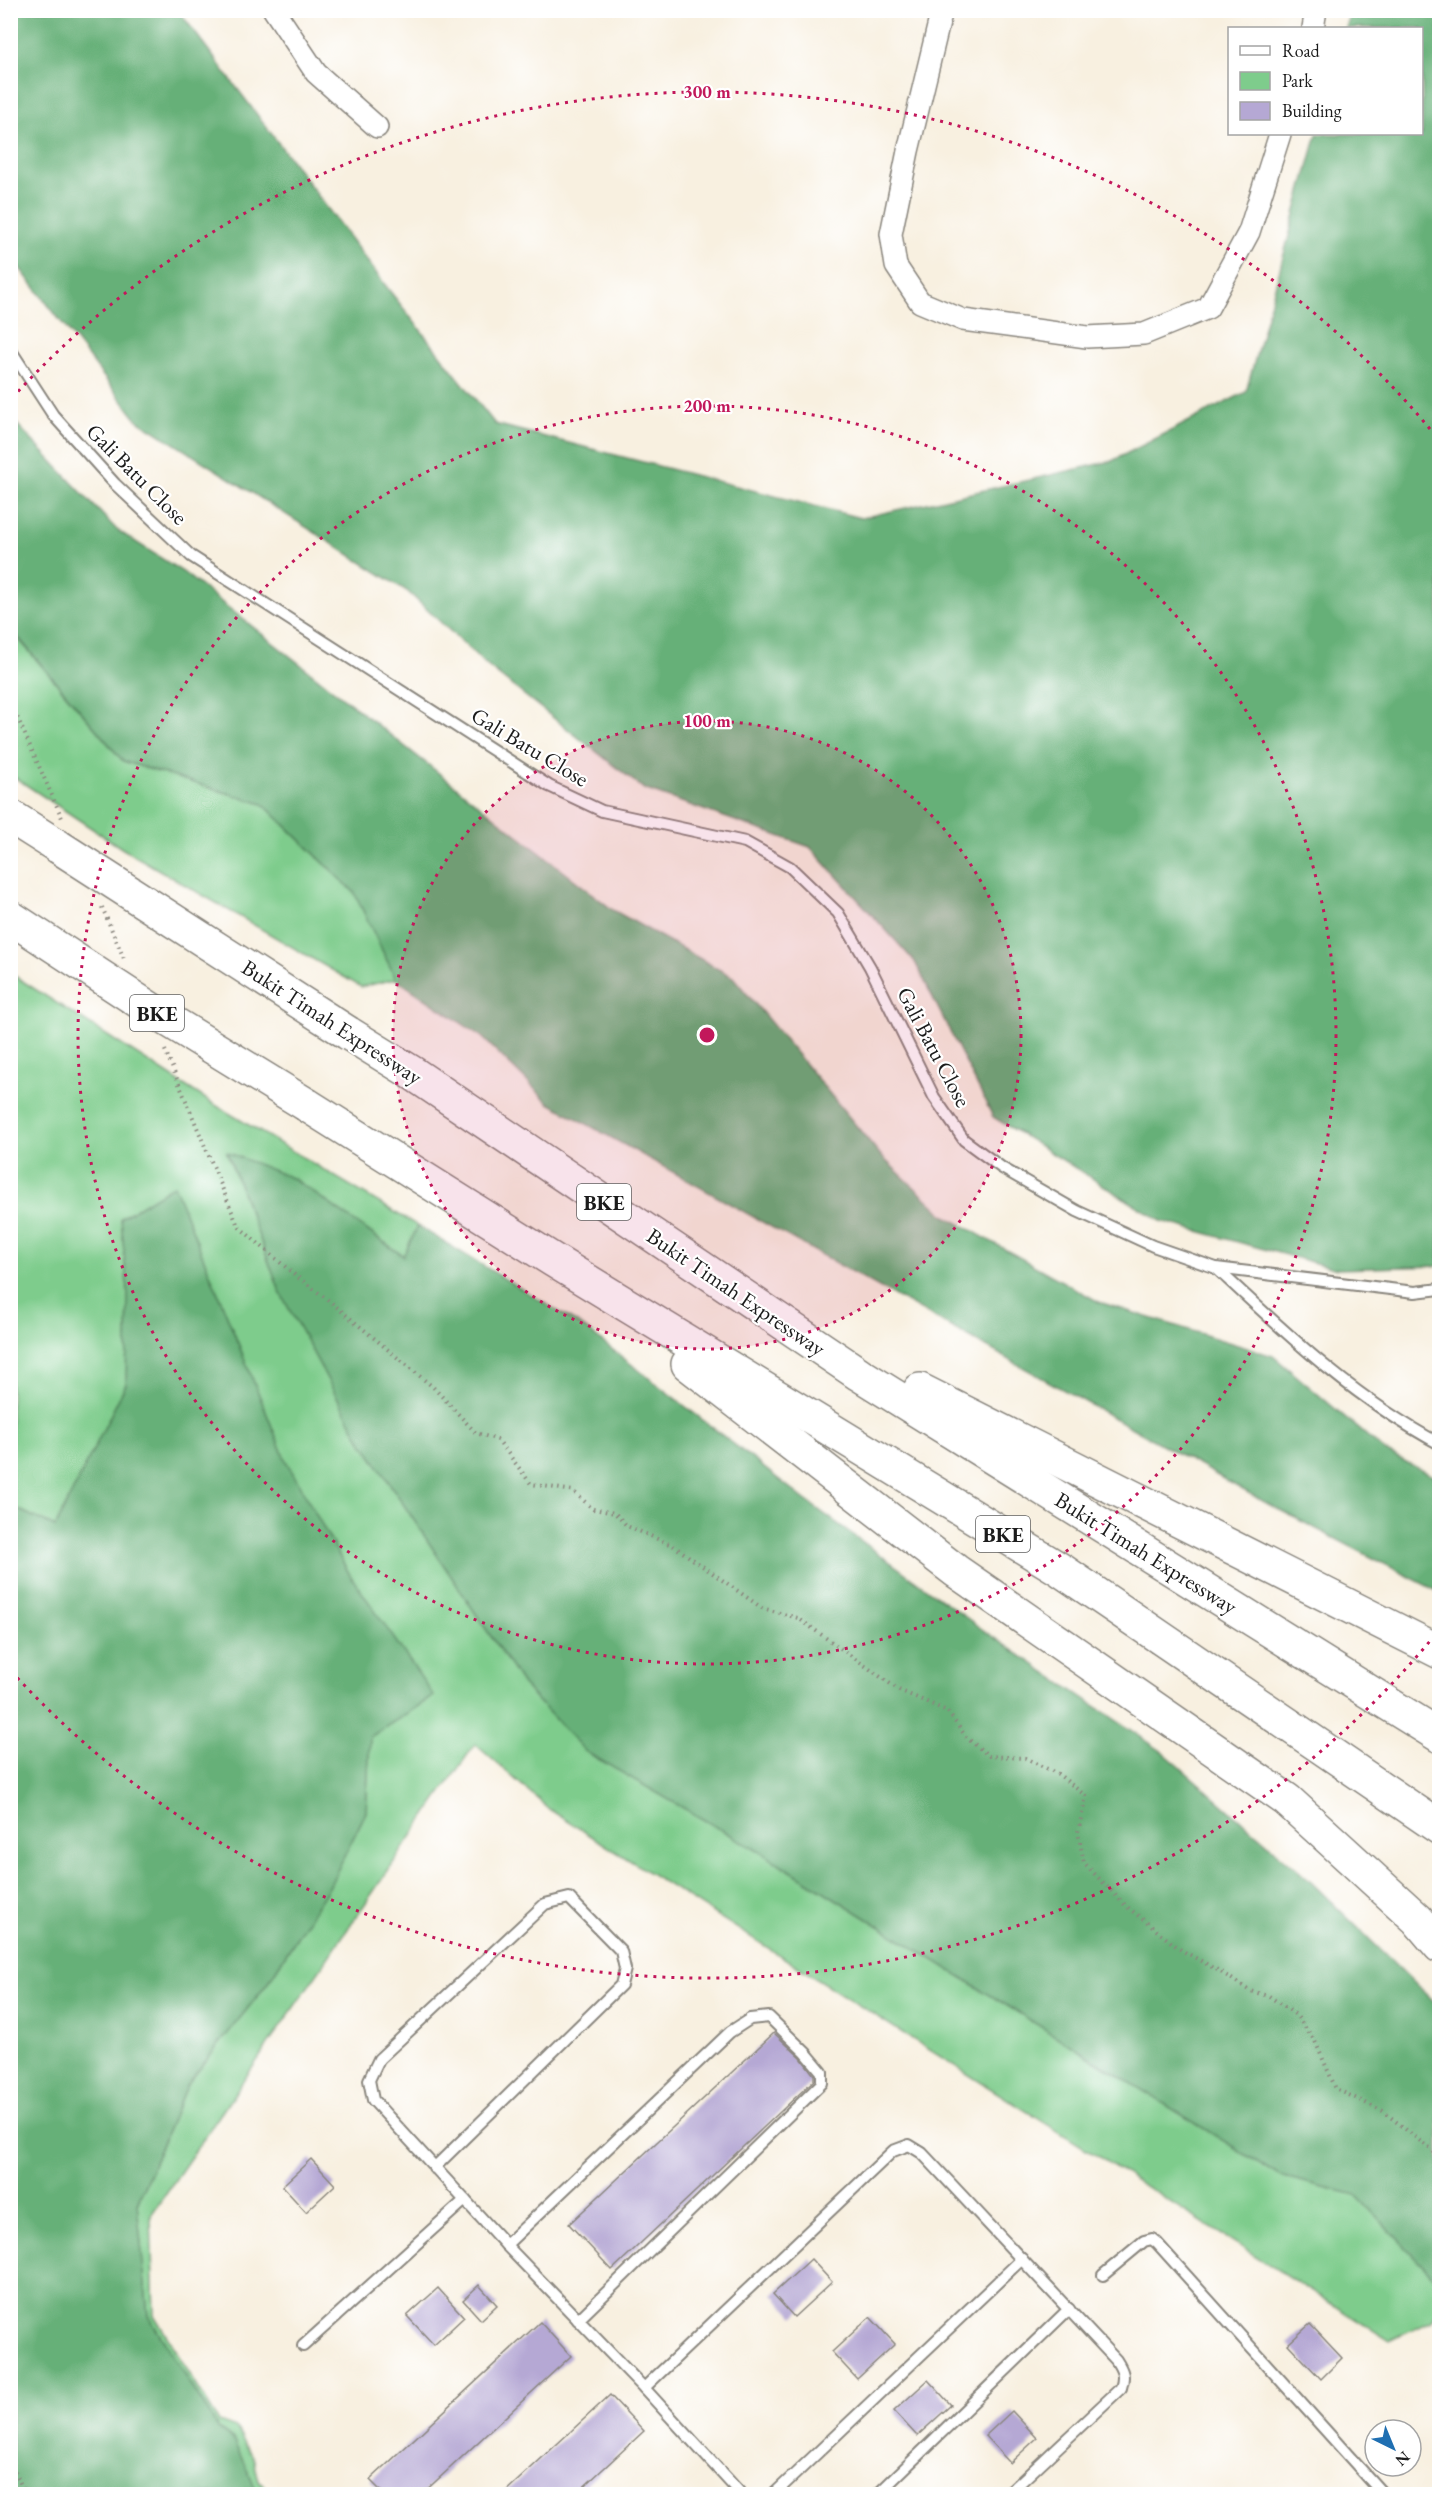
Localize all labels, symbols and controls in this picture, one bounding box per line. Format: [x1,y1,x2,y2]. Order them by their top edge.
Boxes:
legend [1228,27,1423,135]
text: Road [1282,39,1321,62]
text: Park [1282,69,1313,92]
text: 300 m [683,80,731,103]
text: Building [1282,99,1342,122]
text: 200 m [683,394,731,417]
street label: Gali Batu Close [80,417,194,531]
street label: Gali Batu Close [466,701,594,794]
text: 100 m [683,709,731,732]
street label: Bukit Timah Expressway [236,953,428,1091]
street label: Gali Batu Close [890,982,978,1112]
road number: BKE [130,995,184,1031]
centre of rings [697,1025,717,1045]
road number: BKE [577,1184,631,1220]
street label: Bukit Timah Expressway [641,1221,831,1363]
street label: Bukit Timah Expressway [1049,1485,1243,1621]
road number: BKE [976,1516,1030,1552]
north arrow [1363,2418,1423,2478]
text: N [1391,2447,1415,2471]

